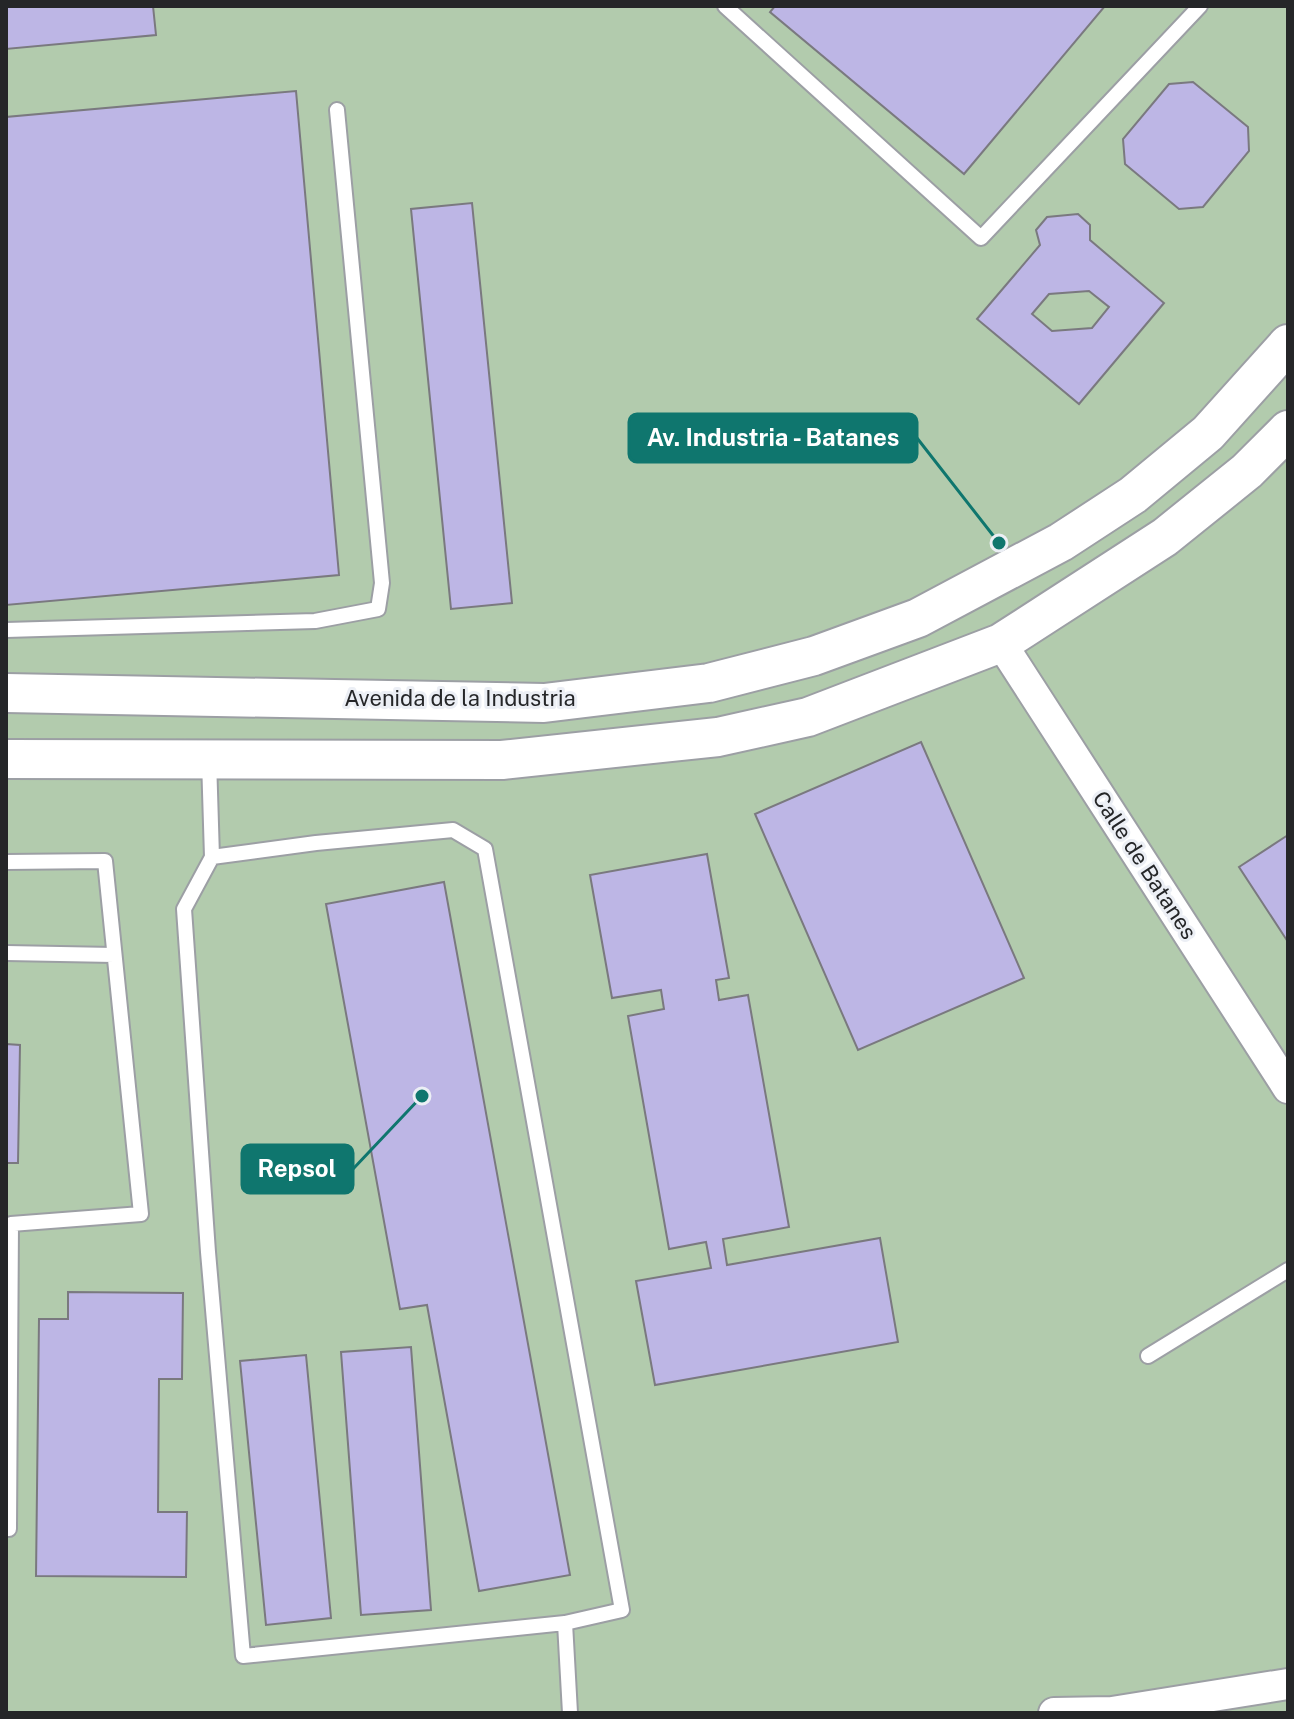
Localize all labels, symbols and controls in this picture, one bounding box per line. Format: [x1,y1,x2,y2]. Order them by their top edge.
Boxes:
callout: Av. Industria - Batanes [629,414,917,462]
text: Av. Industria - Batanes [647,423,899,451]
street label: Avenida de la Industria [344,685,576,711]
street label: Calle de Batanes [1088,786,1202,944]
callout: Repsol [242,1145,353,1193]
text: Repsol [258,1154,337,1182]

